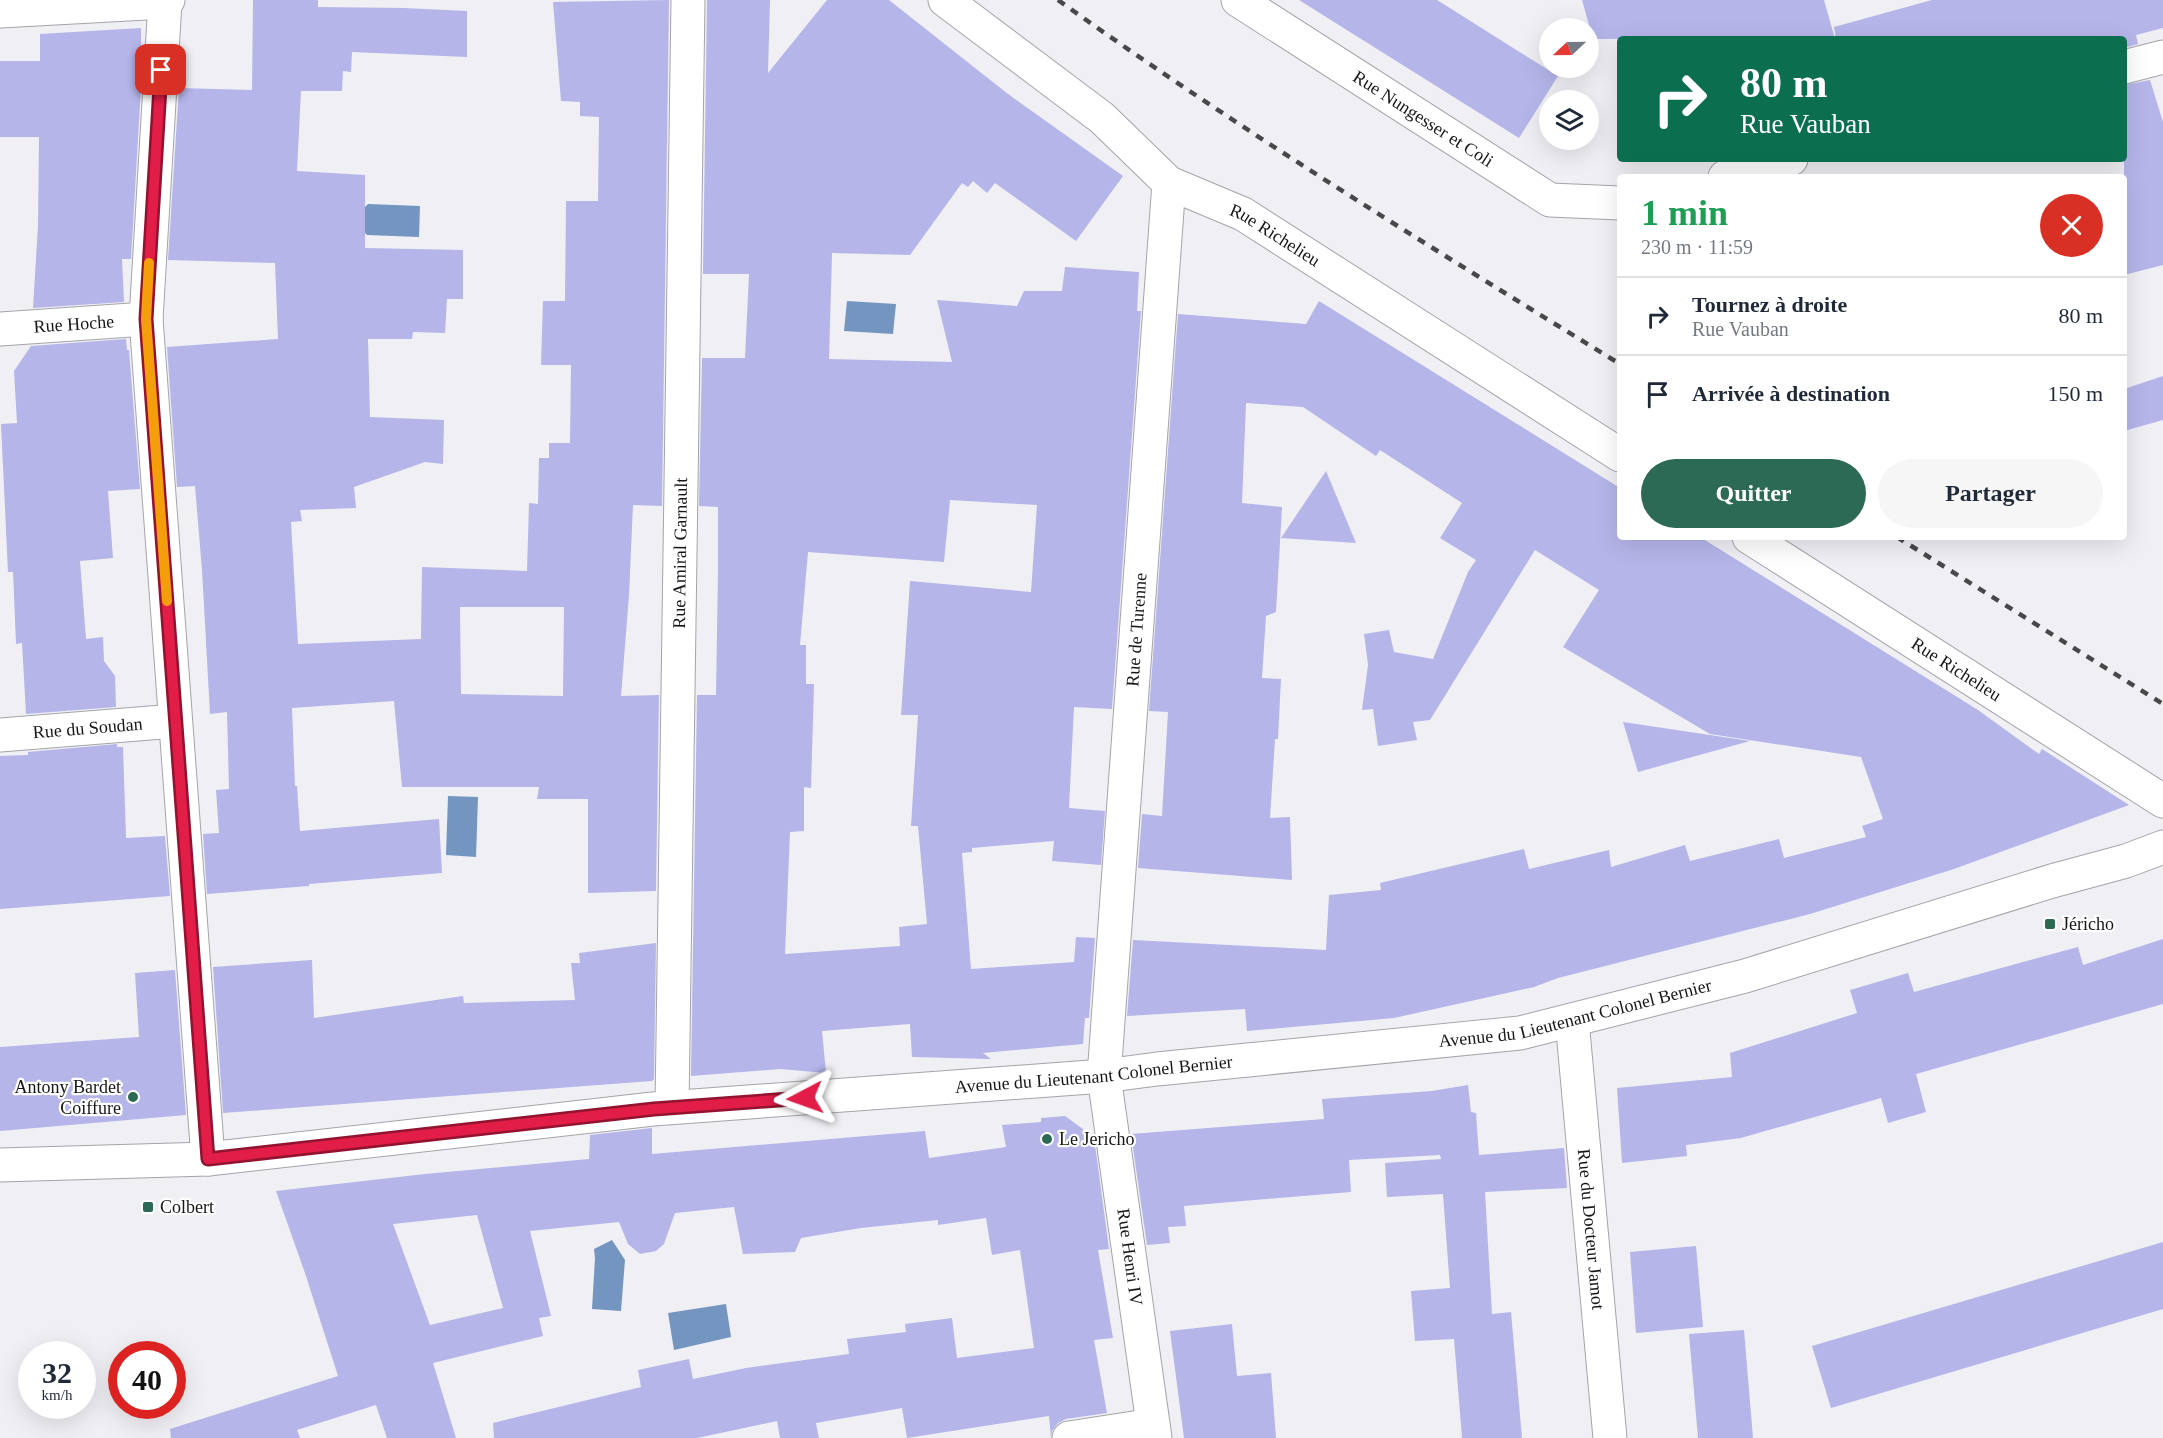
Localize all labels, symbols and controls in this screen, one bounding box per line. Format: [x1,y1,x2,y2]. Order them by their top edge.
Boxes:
north arrow [1539,18,1599,78]
map controls [1539,18,1599,150]
pin [135,44,186,95]
icon: arrive [144,53,177,86]
icon: right [1641,60,1719,138]
text: 80 m [1740,60,1828,106]
street label: Rue Nungesser et Coli [1349,66,1497,171]
button: layers [1539,90,1599,150]
text: Rue Vauban [1740,109,1871,139]
text: 1 min [1641,193,1728,233]
button: close [2040,194,2103,257]
street label: Rue Richelieu [1227,200,1324,271]
text: 230 m · 11:59 [1641,236,1753,258]
text: Tournez à droite [1692,292,1847,317]
icon: right [1641,300,1674,333]
text: 80 m [2058,303,2103,328]
street label: Rue Hoche [33,311,115,337]
text: Rue Vauban [1692,318,1789,340]
icon: arrive [1641,378,1674,411]
text: Arrivée à destination [1692,381,1890,406]
text: 150 m [2047,381,2103,406]
button: Quitter [1641,459,1866,528]
button: Partager [1878,459,2103,528]
street label: Rue Amiral Garnault [669,477,691,629]
street label: Rue de Turenne [1122,572,1151,687]
street label: Rue Richelieu [1908,633,2005,705]
street label: Rue du Soudan [32,714,143,742]
place label: Jéricho [2062,914,2114,934]
marker: Jéricho [2043,917,2057,931]
street label: Avenue du Lieutenant Colonel Bernier [1438,975,1713,1051]
street label: Avenue du Lieutenant Colonel Bernier [954,1052,1233,1097]
position arrow [773,1066,837,1130]
place label: Antony Bardet Coiffure [15,1077,121,1118]
marker: Antony Bardet Coiffure [126,1090,140,1104]
place label: Le Jericho [1059,1129,1134,1149]
marker: Le Jericho [1040,1132,1054,1146]
street label: Rue du Docteur Jamot [1574,1148,1608,1311]
place label: Colbert [160,1197,214,1217]
marker: Colbert [141,1200,155,1214]
street label: Rue Henri IV [1113,1207,1147,1307]
speed limit sign: 40 [108,1341,186,1419]
text: 32 [42,1356,72,1389]
text: km/h [42,1387,72,1403]

